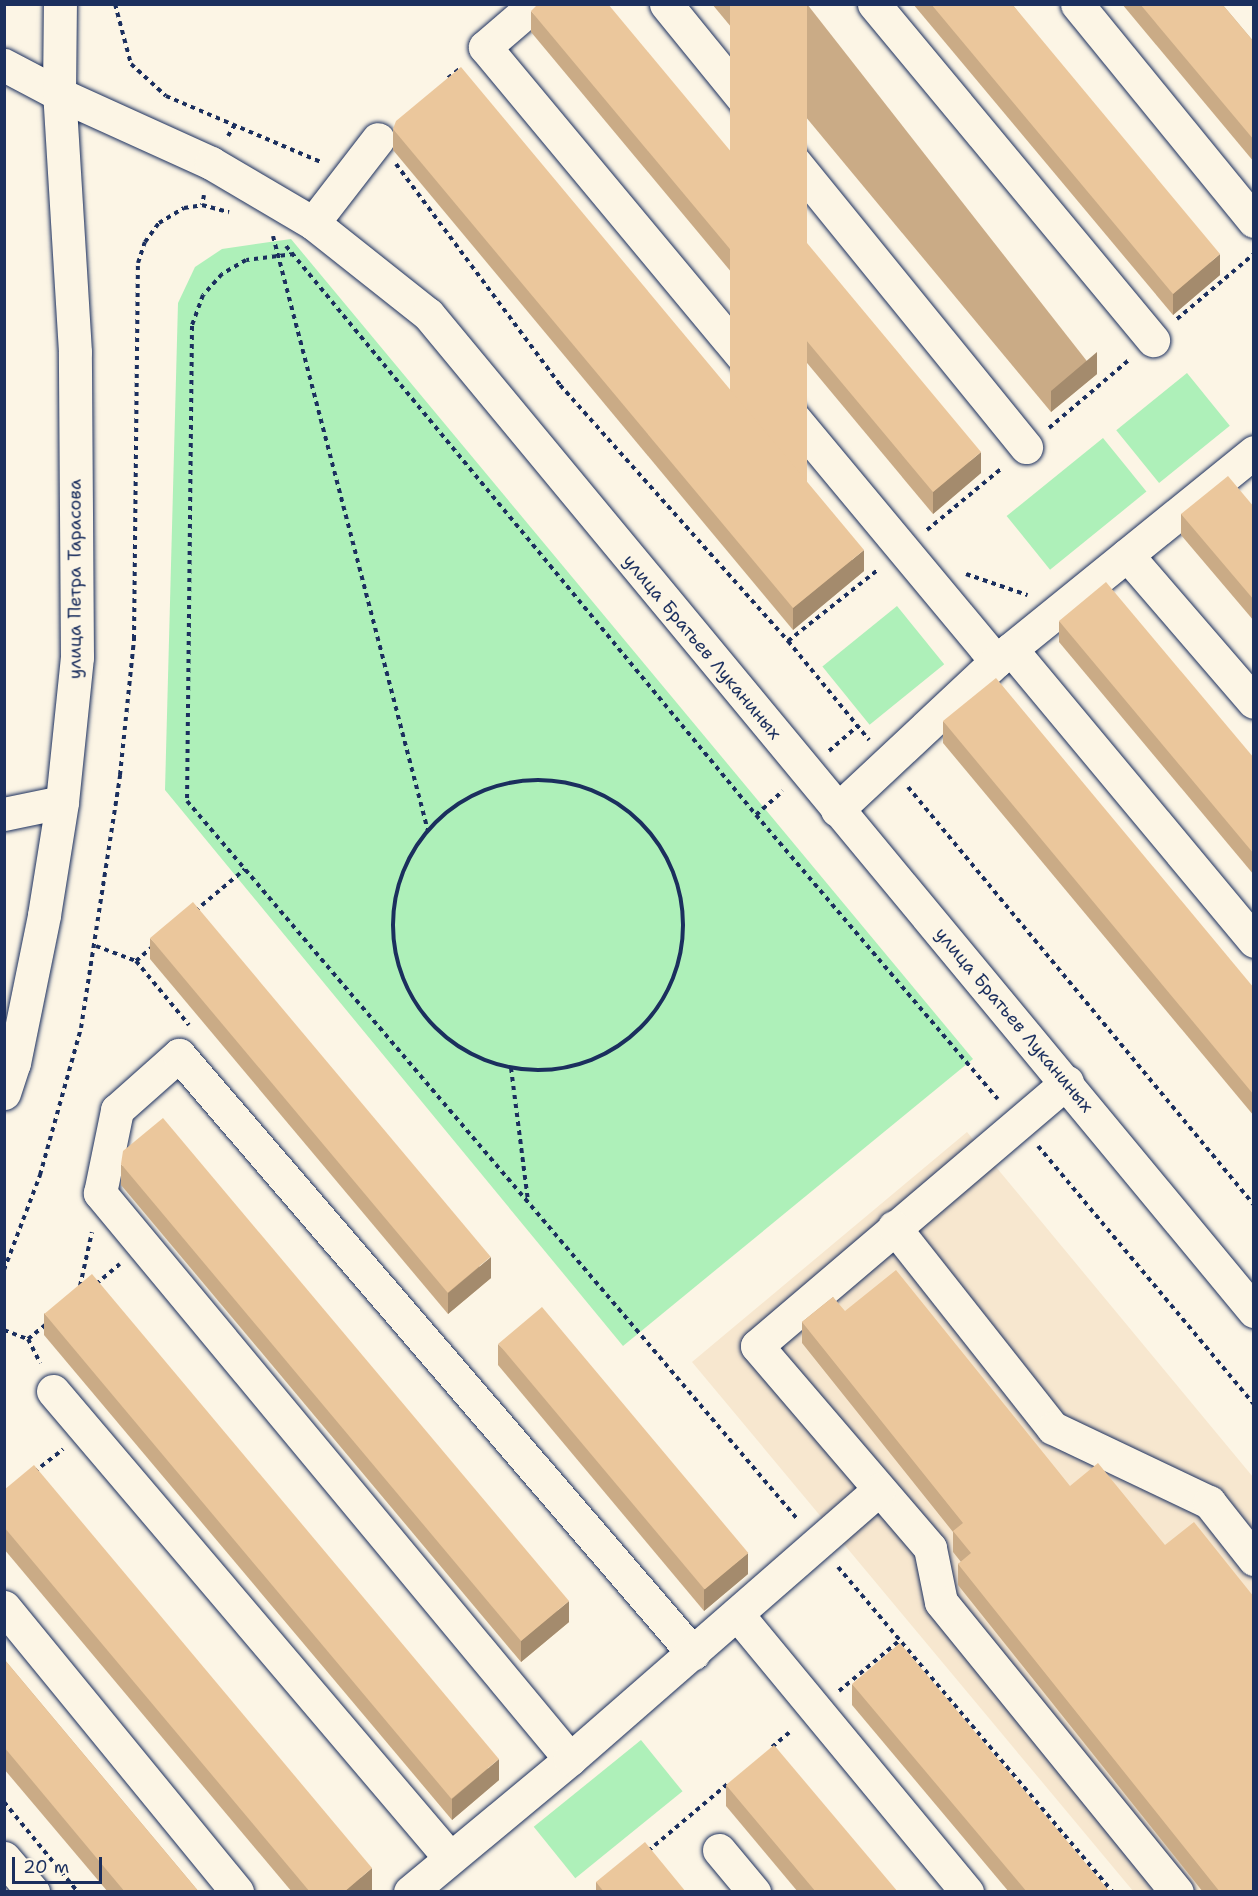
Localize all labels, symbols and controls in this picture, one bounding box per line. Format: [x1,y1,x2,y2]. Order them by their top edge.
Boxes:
street label: улица Петра Тарасова [64,479,86,679]
street label: улица Братьев Луканиных [618,550,786,744]
street label: улица Братьев Луканиных [930,923,1098,1117]
scale bar [15,1845,105,1883]
text: 20 m [23,1855,69,1879]

